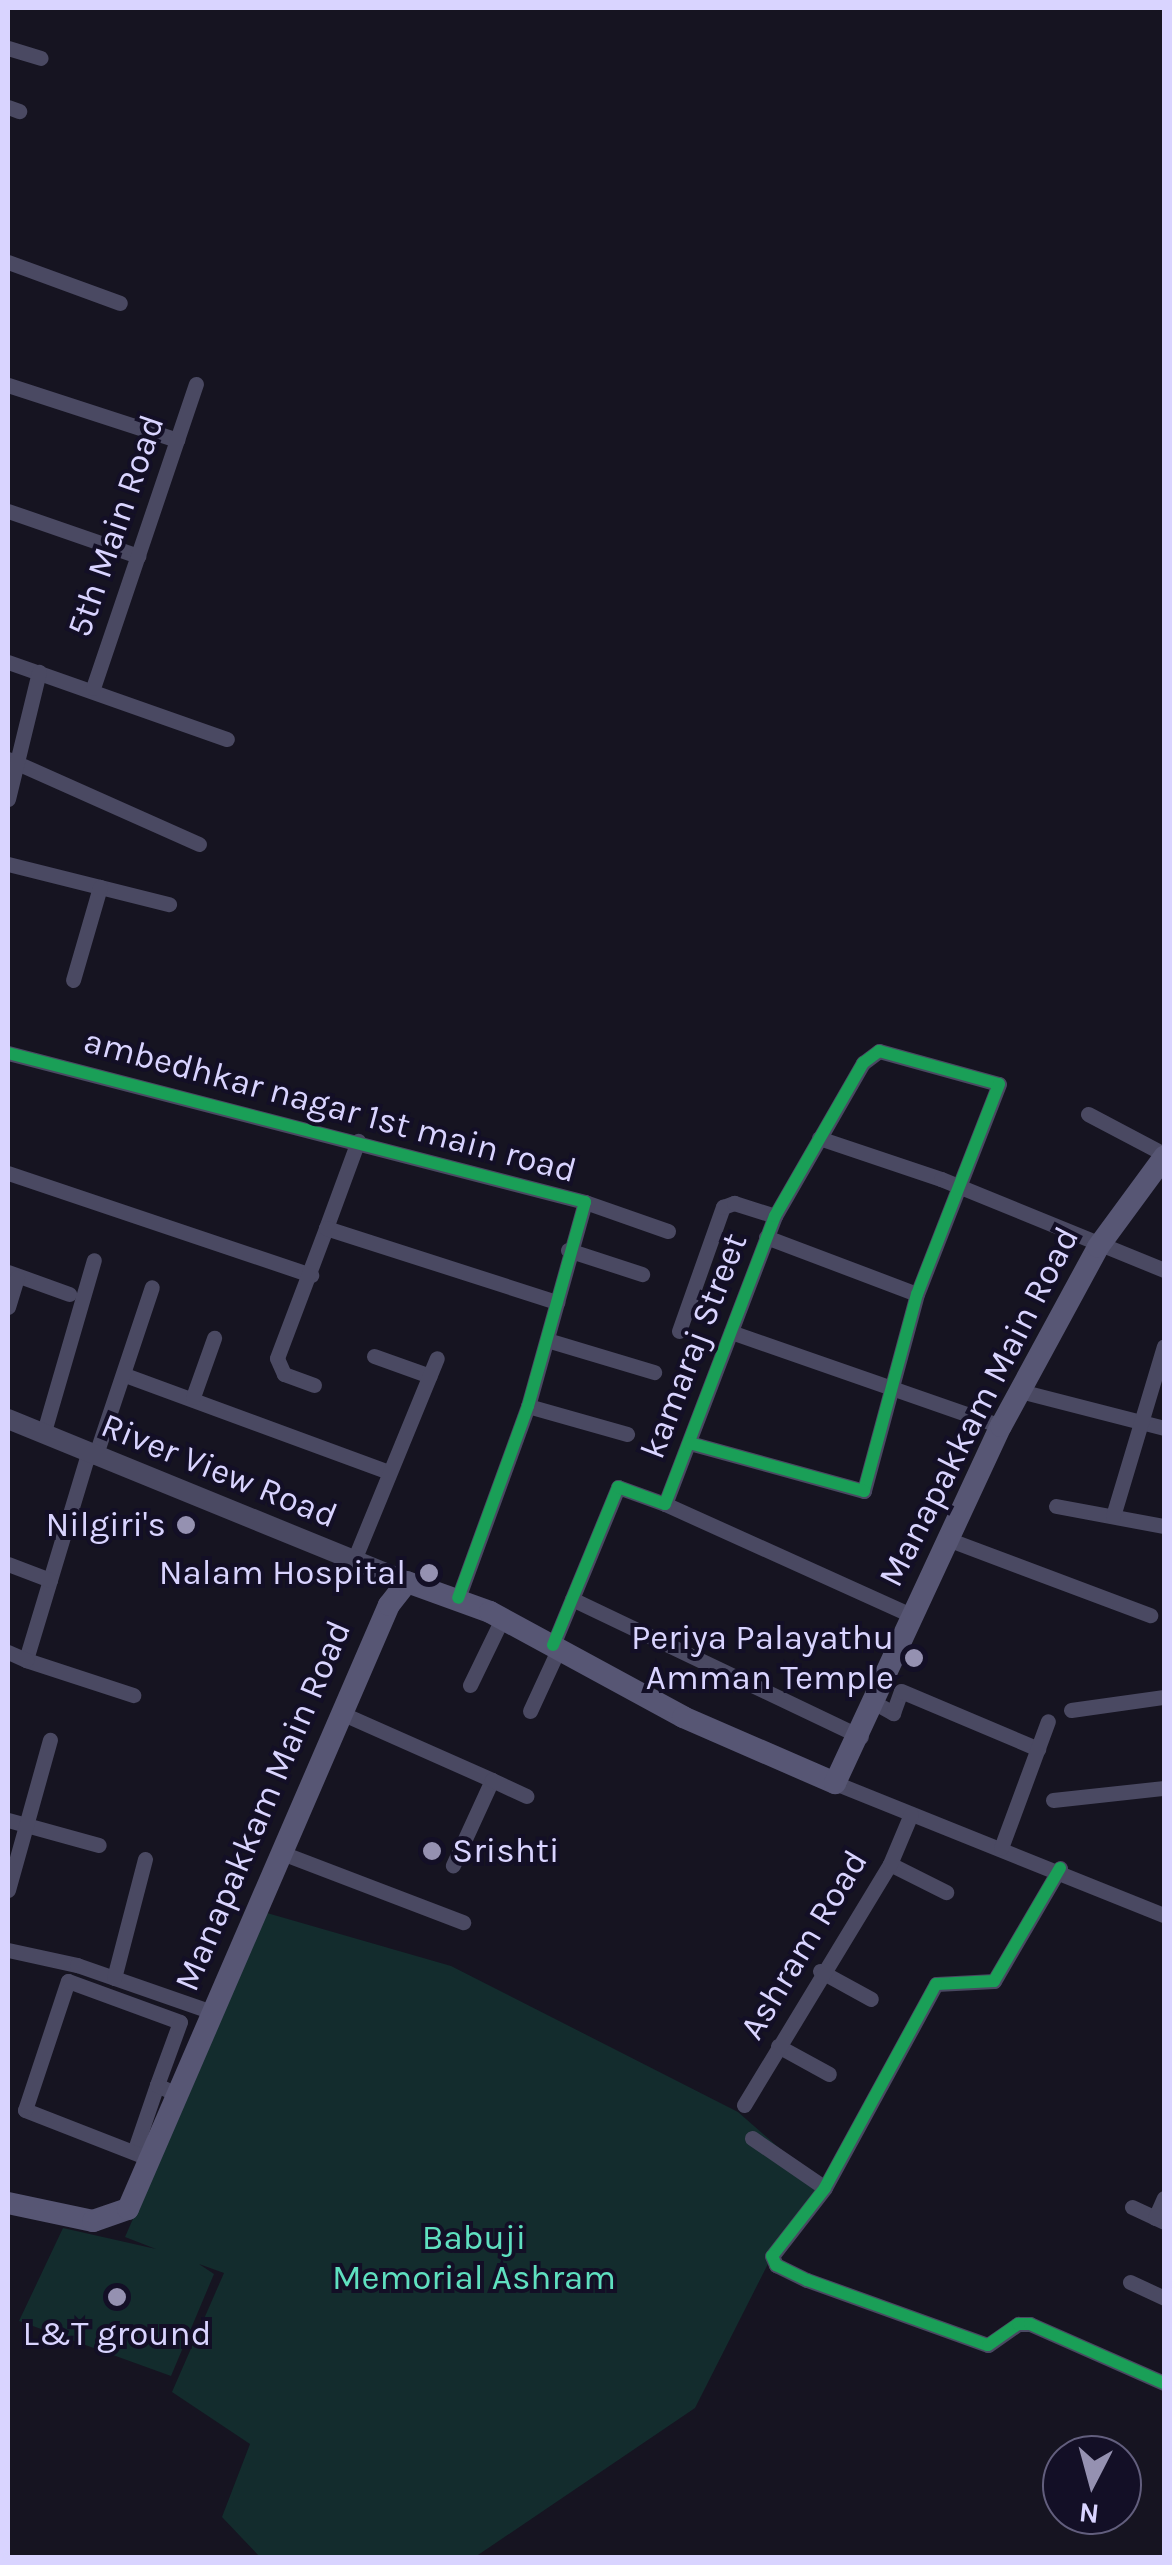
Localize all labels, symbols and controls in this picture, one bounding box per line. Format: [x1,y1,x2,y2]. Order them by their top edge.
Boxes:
street label: 5th Main Road [58,410,174,642]
street label: ambedhkar nagar 1st main road [79,1020,581,1192]
street label: Manapakkam Main Road [870,1220,1088,1594]
street label: kamaraj Street [632,1227,756,1465]
street label: River View Road [95,1405,343,1537]
place label: Nilgiri's [45,1504,166,1546]
marker: Nilgiri's [175,1514,197,1536]
place label: Nalam Hospital [159,1552,406,1594]
marker: Nalam Hospital [416,1560,442,1586]
street label: Manapakkam Main Road [166,1615,360,1997]
place label: Periya Palayathu Amman Temple [631,1617,894,1699]
marker: Periya Palayathu Amman Temple [903,1647,925,1669]
place label: Srishti [452,1830,559,1872]
marker: Srishti [421,1840,443,1862]
street label: Ashram Road [731,1843,877,2047]
park label: Babuji Memorial Ashram [332,2217,616,2299]
marker: L&T ground [106,2286,128,2308]
place label: L&T ground [23,2313,211,2355]
north arrow [1042,2435,1142,2535]
text: N [1077,2496,1101,2531]

